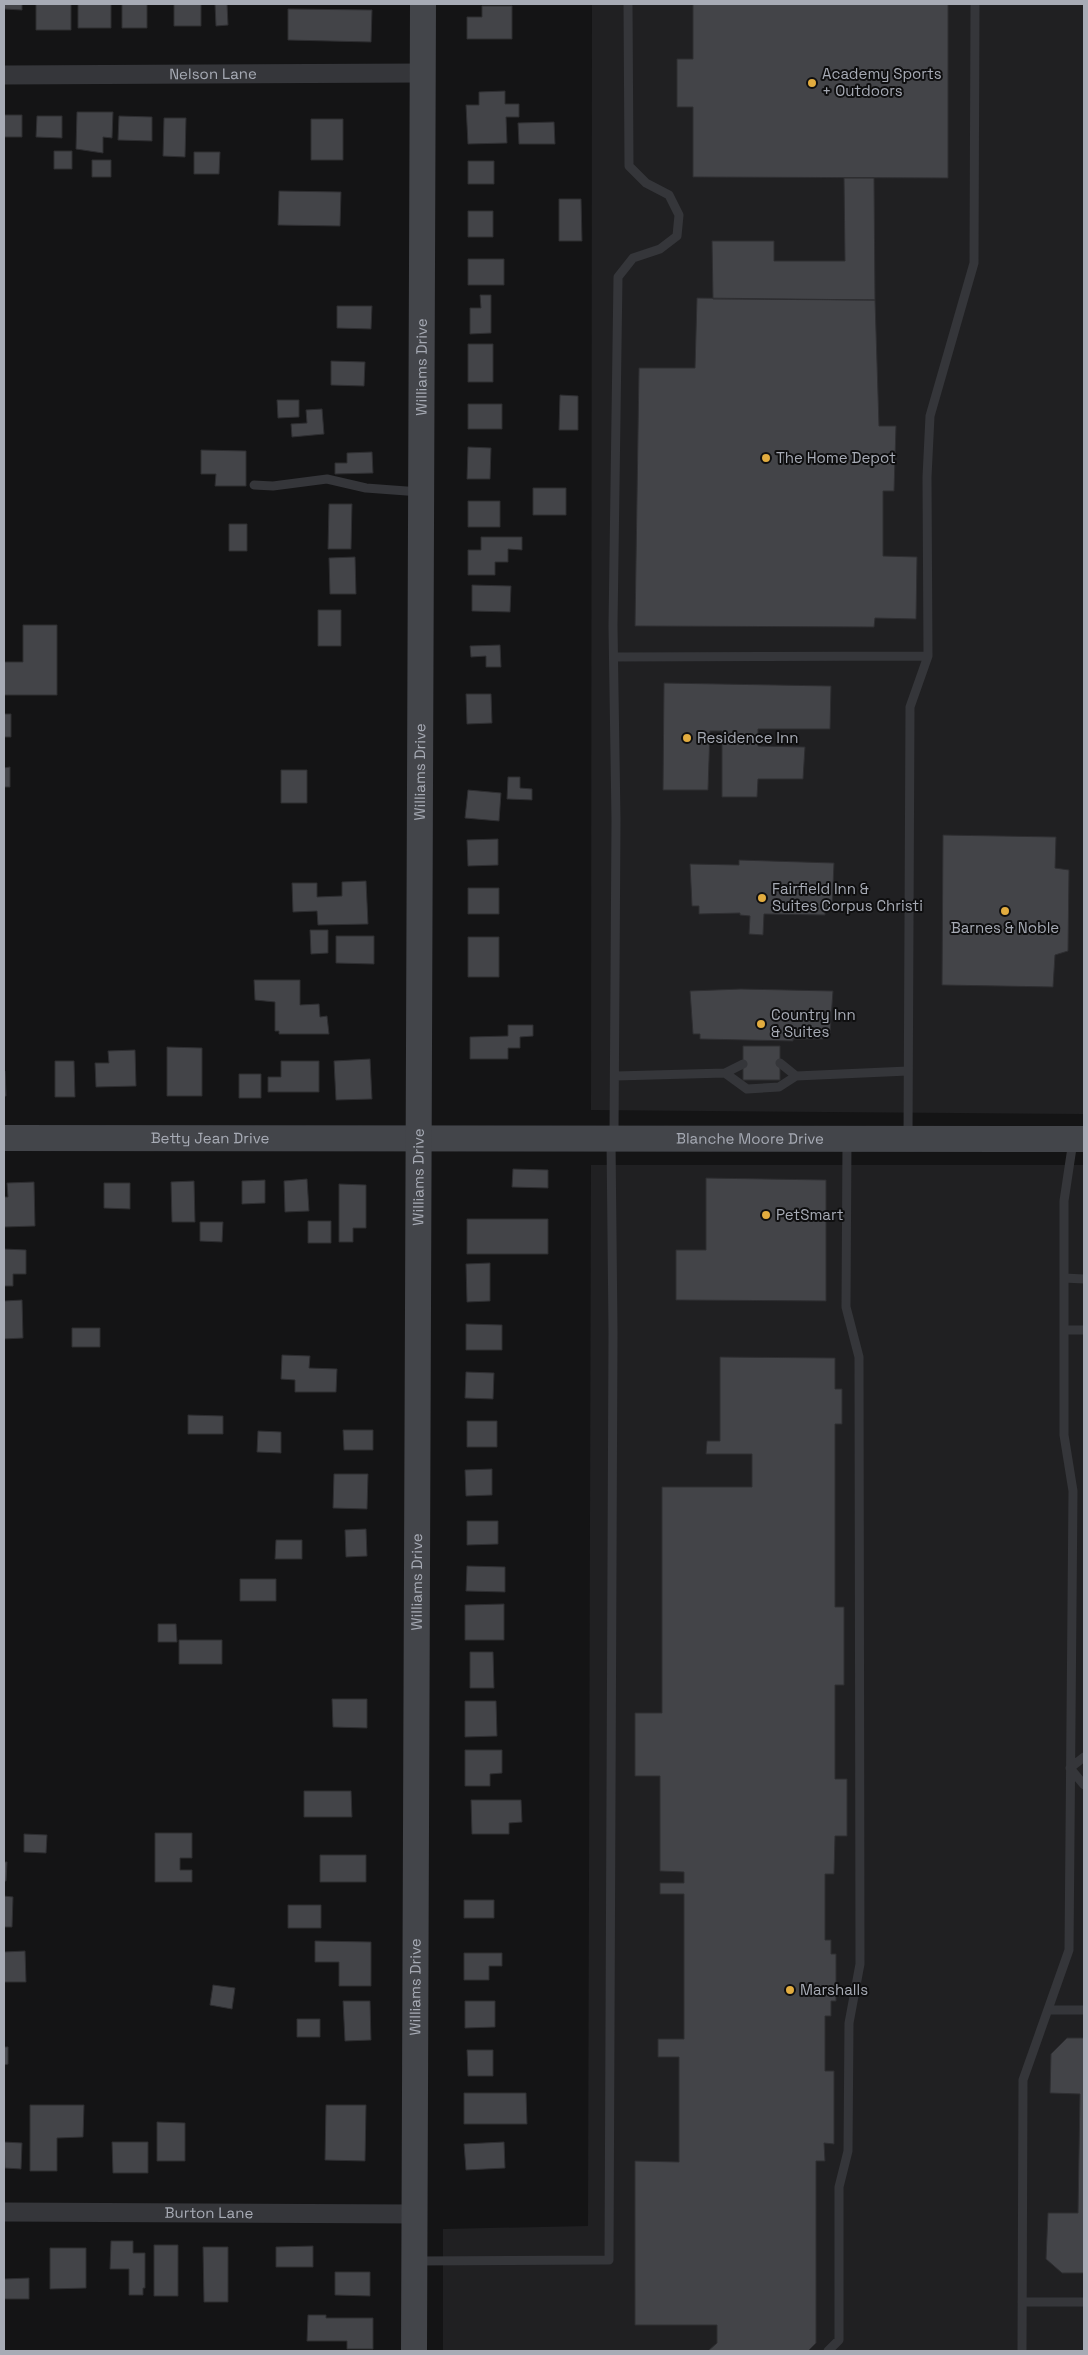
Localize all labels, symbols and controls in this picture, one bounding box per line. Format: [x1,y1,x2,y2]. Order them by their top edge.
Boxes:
street label: Nelson Lane [169,64,257,83]
place label: Academy Sports + Outdoors [822,64,942,100]
marker: Academy Sports + Outdoors [806,77,818,89]
street label: Williams Drive [411,318,431,416]
place label: The Home Depot [776,448,896,467]
marker: The Home Depot [760,452,772,464]
street label: Williams Drive [410,723,429,821]
place label: Residence Inn [697,728,798,747]
marker: Residence Inn [681,732,693,744]
place label: Fairfield Inn & Suites Corpus Christi [772,879,923,915]
marker: Fairfield Inn & Suites Corpus Christi [756,892,768,904]
marker: Barnes & Noble [999,905,1011,917]
place label: Barnes & Noble [951,918,1059,937]
place label: Country Inn & Suites [771,1005,856,1041]
marker: Country Inn & Suites [755,1018,767,1030]
street label: Betty Jean Drive [151,1128,269,1147]
street label: Williams Drive [408,1128,428,1226]
street label: Blanche Moore Drive [676,1129,824,1148]
place label: PetSmart [776,1205,844,1224]
marker: PetSmart [760,1209,772,1221]
street label: Williams Drive [407,1533,426,1631]
street label: Williams Drive [405,1938,425,2036]
place label: Marshalls [800,1980,868,1999]
marker: Marshalls [784,1984,796,1996]
street label: Burton Lane [165,2203,253,2222]

